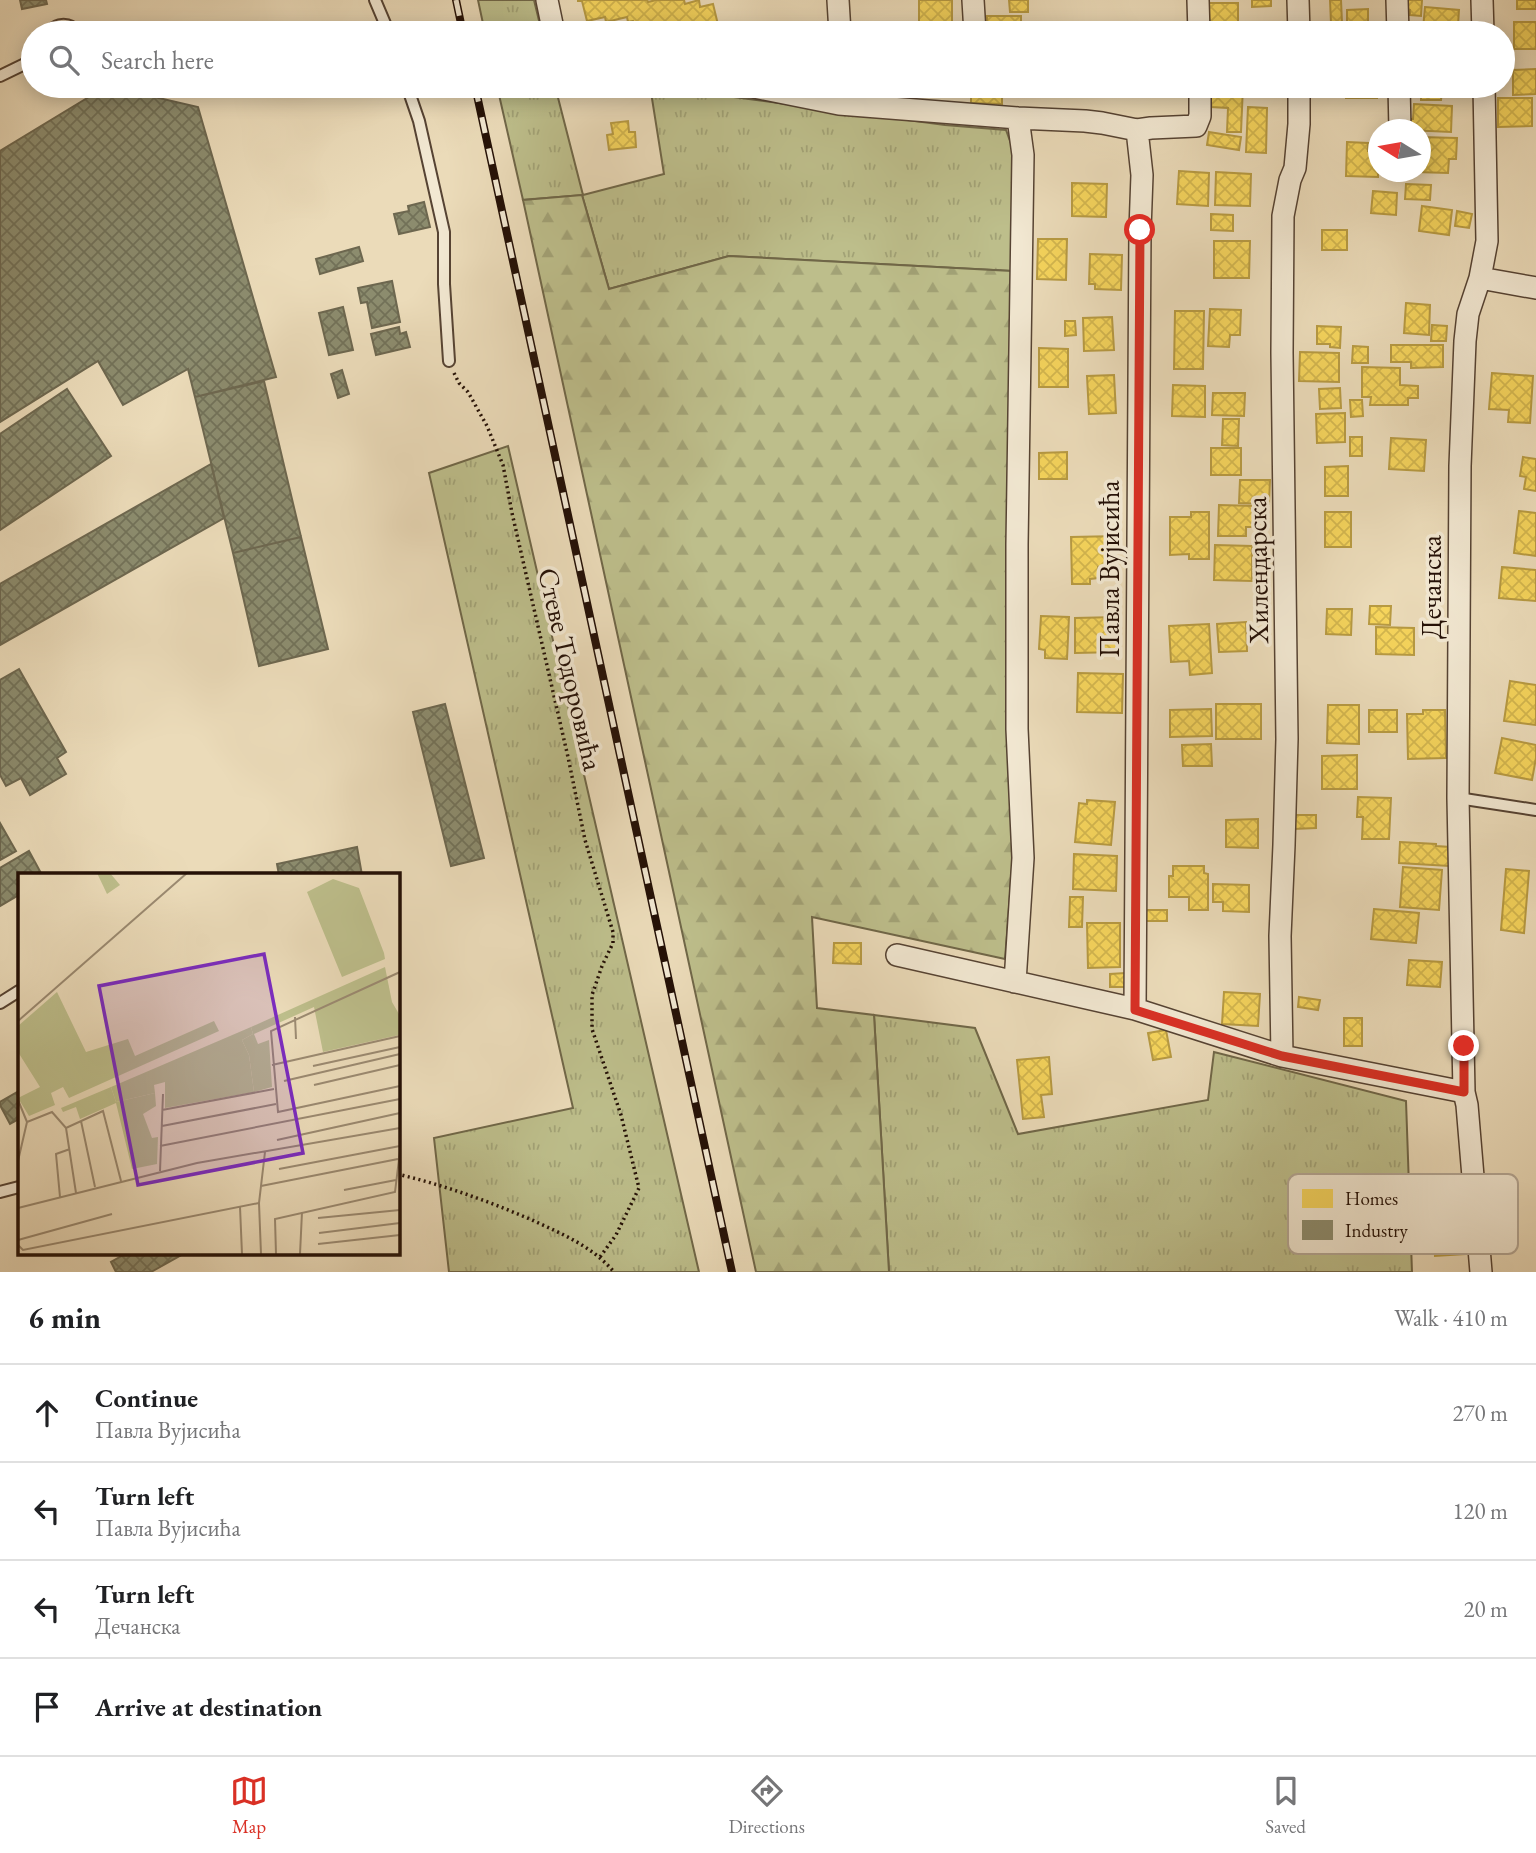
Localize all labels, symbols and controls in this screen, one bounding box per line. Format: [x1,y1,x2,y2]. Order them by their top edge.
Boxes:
search box [21,21,1515,98]
icon: search [45,41,83,79]
text: Search here [101,43,214,77]
north arrow [1368,119,1431,182]
route start [1124,214,1155,245]
street label: Павла Вујисића [1091,480,1127,658]
street label: Хилендарска [1238,495,1276,645]
street label: Дечанска [1413,534,1449,639]
street label: Стеве Тодоровића [530,564,612,775]
inset map [18,873,399,1254]
route end [1448,1030,1479,1061]
legend [1288,1174,1518,1254]
text: Homes [1345,1186,1398,1211]
text: Industry [1345,1218,1409,1243]
text: 6 min [28,1298,101,1337]
text: Walk · 410 m [1394,1303,1508,1333]
text: Continue [95,1381,198,1415]
icon: ahead [28,1394,66,1432]
text: 270 m [1452,1398,1508,1428]
text: Павла Вујисића [95,1415,241,1445]
text: Turn left [95,1479,194,1513]
icon: left [28,1492,66,1530]
text: 120 m [1452,1496,1508,1526]
text: Павла Вујисића [95,1513,241,1543]
text: Turn left [95,1577,194,1611]
icon: left [28,1590,66,1628]
text: 20 m [1463,1594,1508,1624]
text: Дечанска [95,1611,181,1641]
icon: arrive [28,1688,66,1726]
text: Arrive at destination [95,1690,322,1724]
tab: Map [230,1772,268,1839]
tab: Directions [728,1772,805,1839]
tab: Saved [1265,1772,1306,1839]

